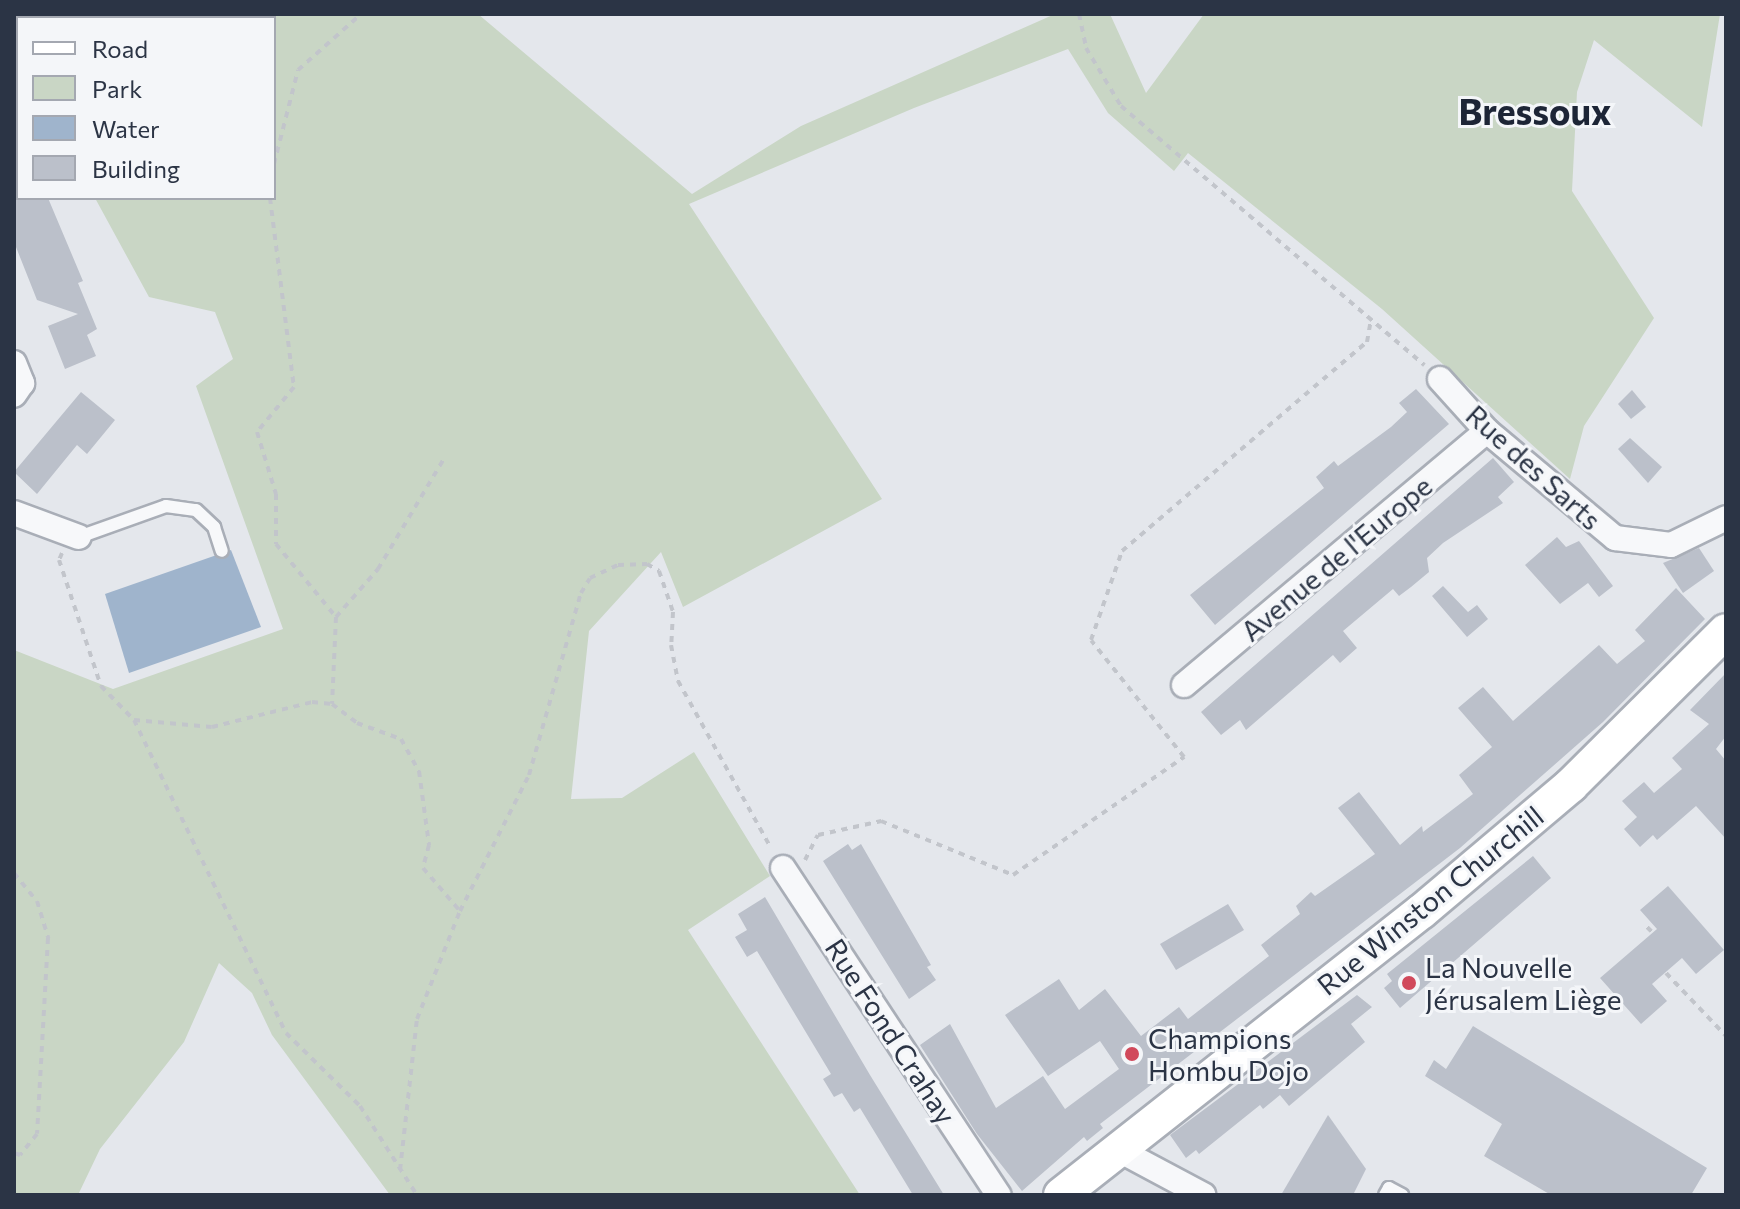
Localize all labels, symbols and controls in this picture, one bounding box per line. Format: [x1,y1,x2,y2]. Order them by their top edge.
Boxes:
legend [16,16,276,200]
text: Road [92,34,148,63]
text: Park [92,74,142,103]
district label: Bressoux [1458,89,1612,133]
text: Water [92,114,160,143]
text: Building [92,154,180,183]
street label: Rue des Sarts [1460,398,1608,536]
street label: Avenue de l'Europe [1234,468,1438,648]
street label: Rue Winston Churchill [1310,798,1550,1002]
street label: Rue Fond Crahay [819,932,963,1130]
place label: La Nouvelle Jérusalem Liège [1425,950,1621,1016]
marker: La Nouvelle Jérusalem Liège [1400,974,1418,992]
place label: Champions Hombu Dojo [1148,1021,1309,1087]
marker: Champions Hombu Dojo [1123,1045,1141,1063]

